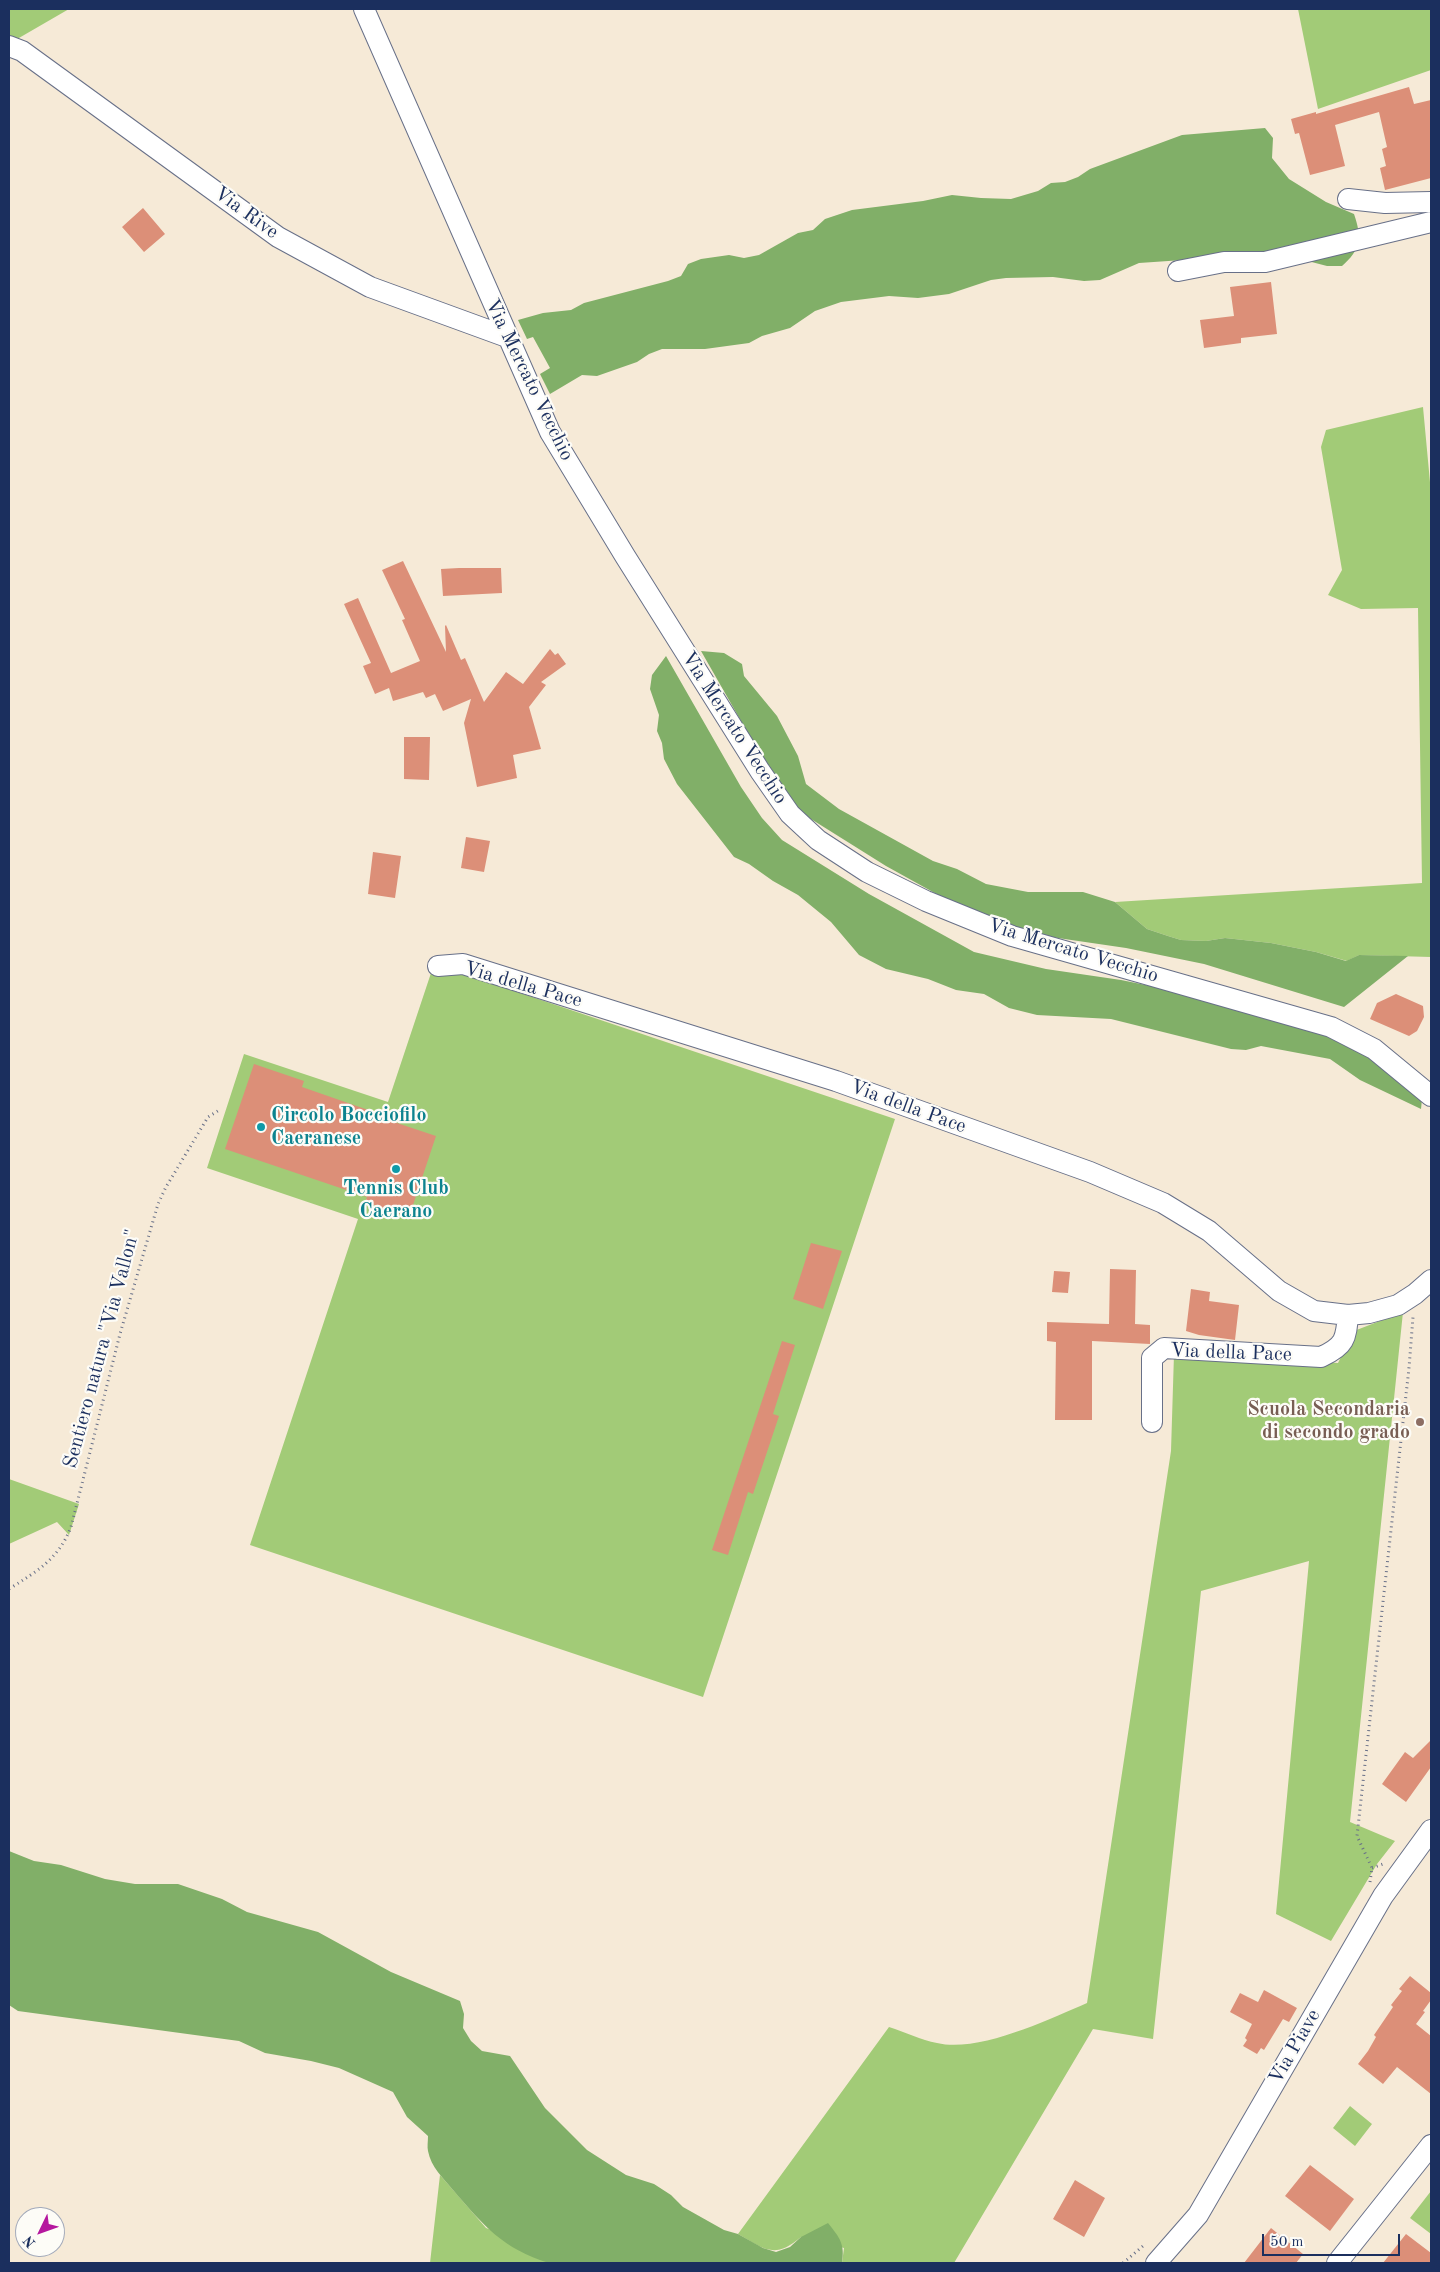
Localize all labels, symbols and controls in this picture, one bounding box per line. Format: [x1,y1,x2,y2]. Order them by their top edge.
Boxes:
street label: Via Rive [209,182,283,244]
street label: Via Mercato Vecchio [479,295,579,465]
street label: Via Mercato Vecchio [676,647,792,809]
street label: Via Mercato Vecchio [985,914,1161,988]
street label: Via della Pace [461,957,585,1013]
street label: Via della Pace [847,1075,969,1139]
place label: Circolo Bocciofilo Caeranese [271,1104,427,1151]
marker: Circolo Bocciofilo Caeranese [255,1121,267,1133]
marker: Tennis Club Caerano [390,1163,402,1175]
place label: Tennis Club Caerano [343,1177,449,1224]
street label: Sentiero natura "Via Vallon" [59,1227,145,1471]
street label: Via della Pace [1170,1339,1292,1367]
place label: Scuola Secondaria di secondo grado [1247,1398,1410,1445]
marker: Scuola Secondaria di secondo grado [1414,1416,1426,1428]
street label: Via Piave [1264,2005,1326,2089]
north arrow [15,2207,65,2257]
scale bar [1265,2224,1402,2256]
text: N [21,2233,38,2250]
text: 50 m [1270,2235,1304,2250]

